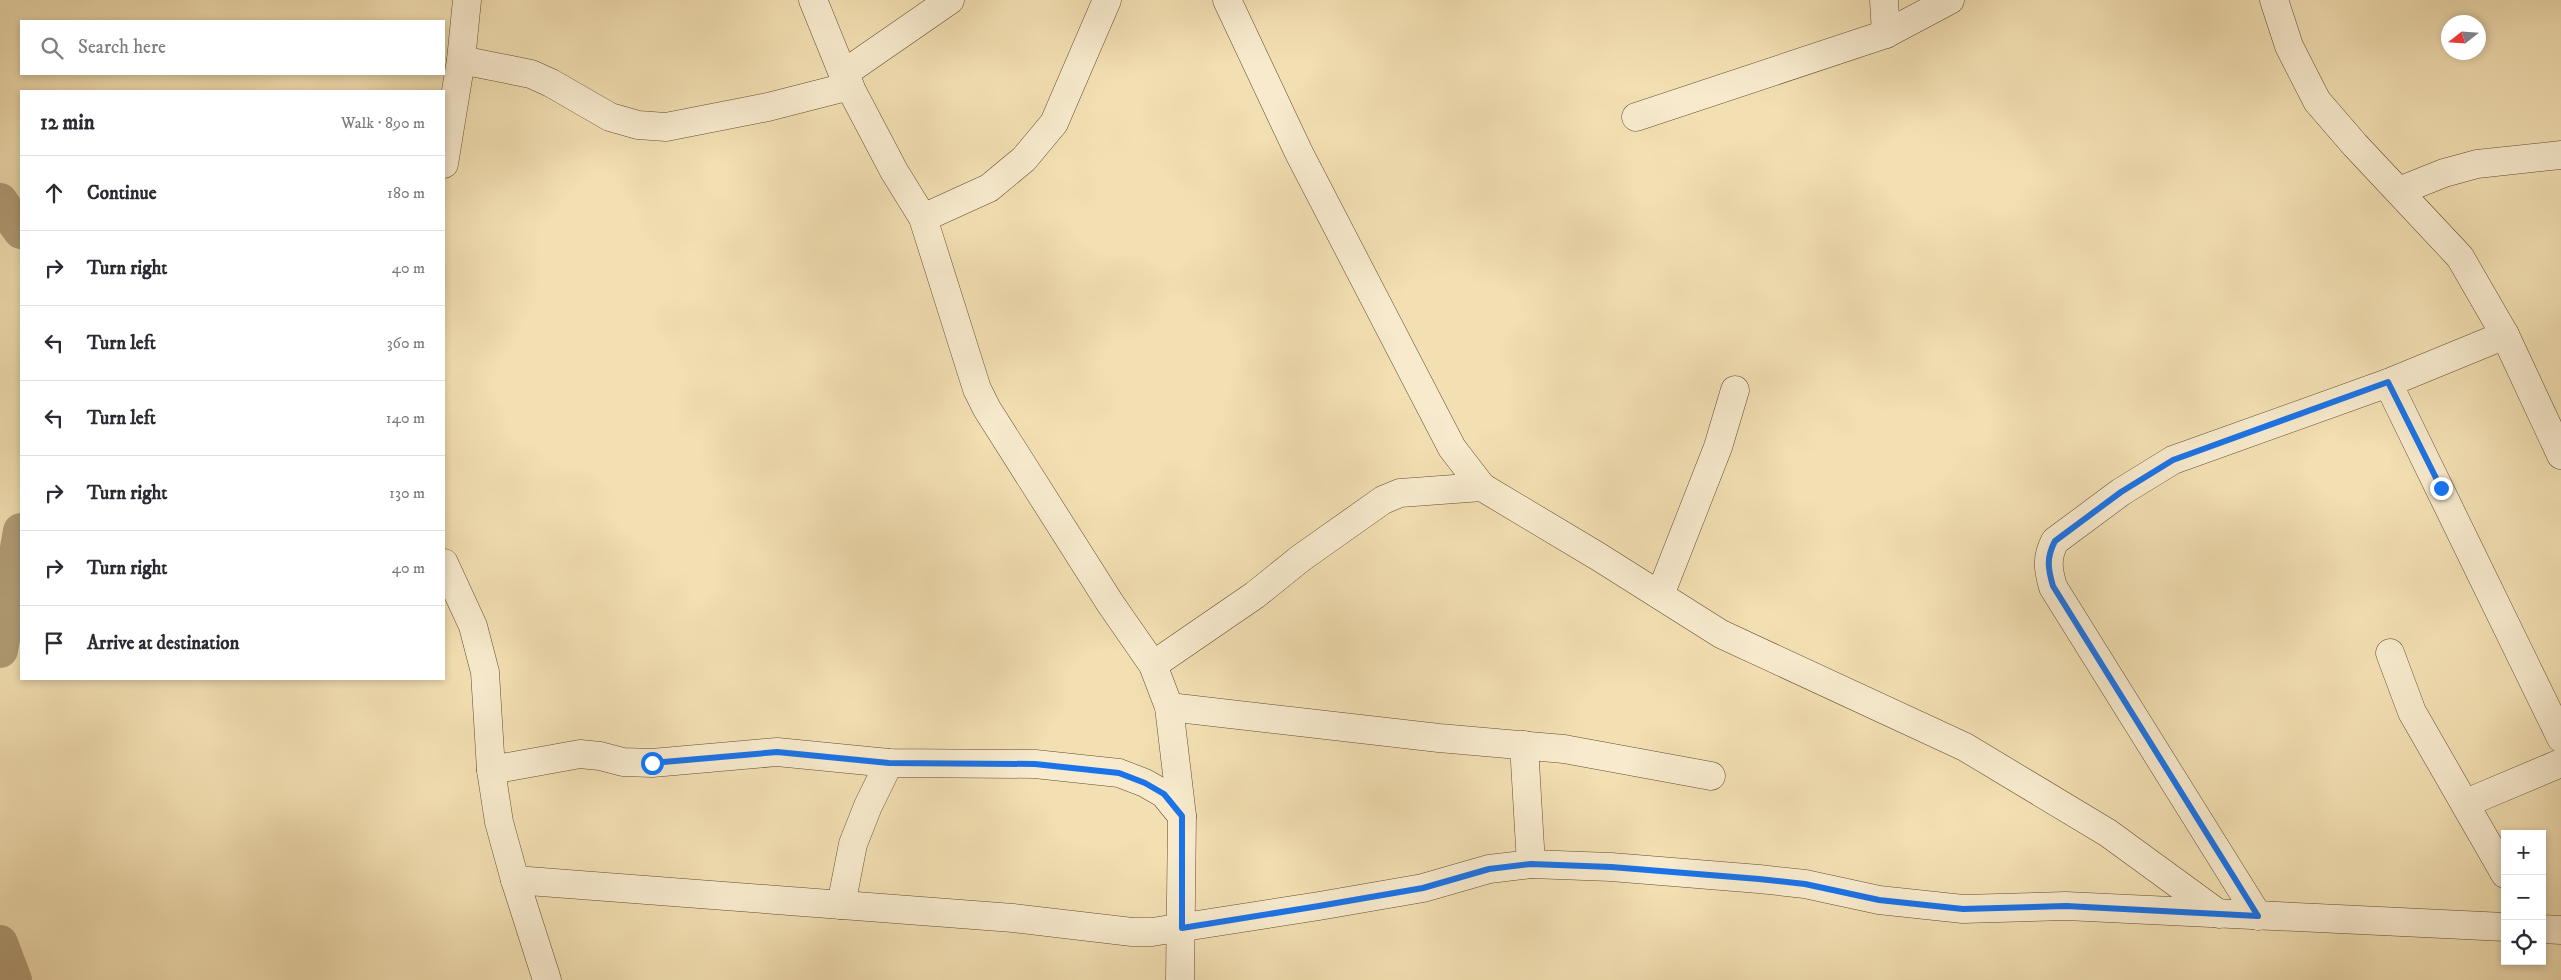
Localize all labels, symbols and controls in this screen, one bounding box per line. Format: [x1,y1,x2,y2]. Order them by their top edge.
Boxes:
north arrow [2441,15,2486,60]
search box [20,20,445,75]
icon: search [38,34,66,62]
text: Search here [78,36,166,59]
text: 12 min [40,110,95,136]
text: Walk · 890 m [341,113,425,133]
icon: ahead [40,179,68,207]
text: Continue [87,182,157,205]
text: 180 m [387,183,425,203]
icon: right [40,254,68,282]
text: Turn right [87,257,167,280]
text: 40 m [392,258,425,278]
icon: left [40,329,68,357]
text: Turn left [87,332,156,355]
text: 360 m [387,333,425,353]
icon: left [40,404,68,432]
text: Turn left [87,407,156,430]
text: 140 m [386,408,425,428]
route end [2430,477,2453,500]
icon: right [40,479,68,507]
text: Turn right [87,482,167,505]
text: 130 m [389,483,425,503]
icon: right [40,554,68,582]
text: Turn right [87,557,167,580]
text: 40 m [392,558,425,578]
icon: arrive [40,629,68,657]
text: Arrive at destination [87,632,239,655]
route start [641,752,664,775]
map controls [2501,830,2546,965]
button: + [2501,830,2546,875]
button: − [2501,875,2546,920]
button: locate [2501,920,2546,965]

